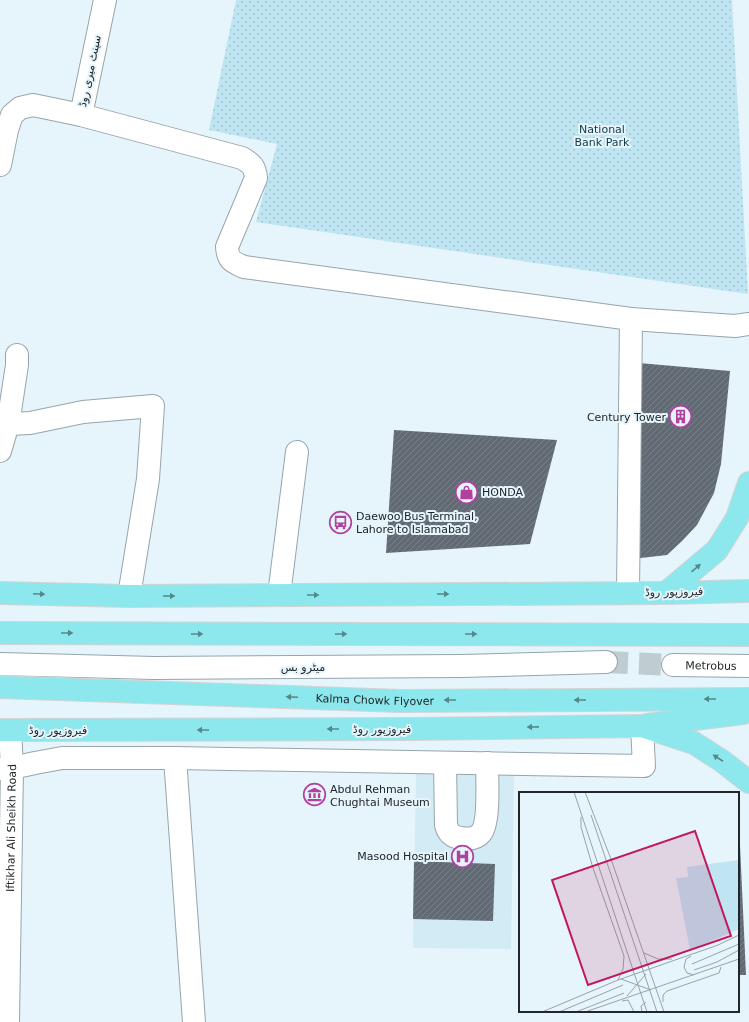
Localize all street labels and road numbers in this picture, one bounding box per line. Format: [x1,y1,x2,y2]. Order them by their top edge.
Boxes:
street label: سینٹ میری روڈ [76,34,104,108]
street label: فیروزپور روڈ [645,585,703,599]
street label: Metrobus [685,659,737,672]
street label: میٹرو بس [281,661,325,674]
street label: Kalma Chowk Flyover [315,692,435,708]
street label: فیروزپور روڈ [353,723,411,736]
street label: فیروزپور روڈ [29,724,87,737]
street label: Iftikhar Ali Sheikh Road [4,764,19,892]

